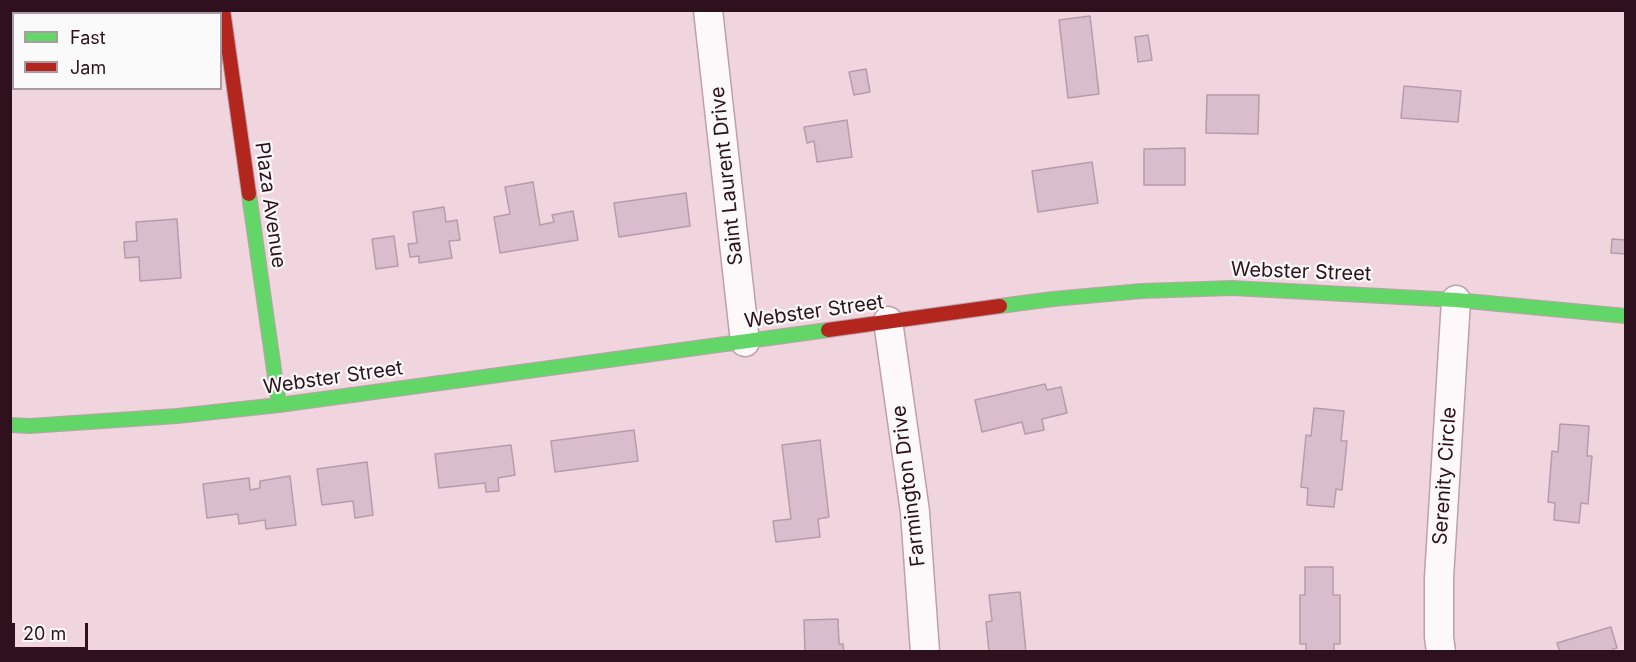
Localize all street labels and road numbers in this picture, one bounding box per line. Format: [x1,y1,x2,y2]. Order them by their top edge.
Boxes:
street label: Saint Laurent Drive [706,85,748,267]
street label: Plaza Avenue [249,140,291,270]
street label: Webster Street [1230,258,1372,286]
street label: Webster Street [743,290,885,334]
street label: Webster Street [262,356,404,400]
street label: Farmington Drive [887,404,931,568]
street label: Serenity Circle [1428,406,1462,546]

